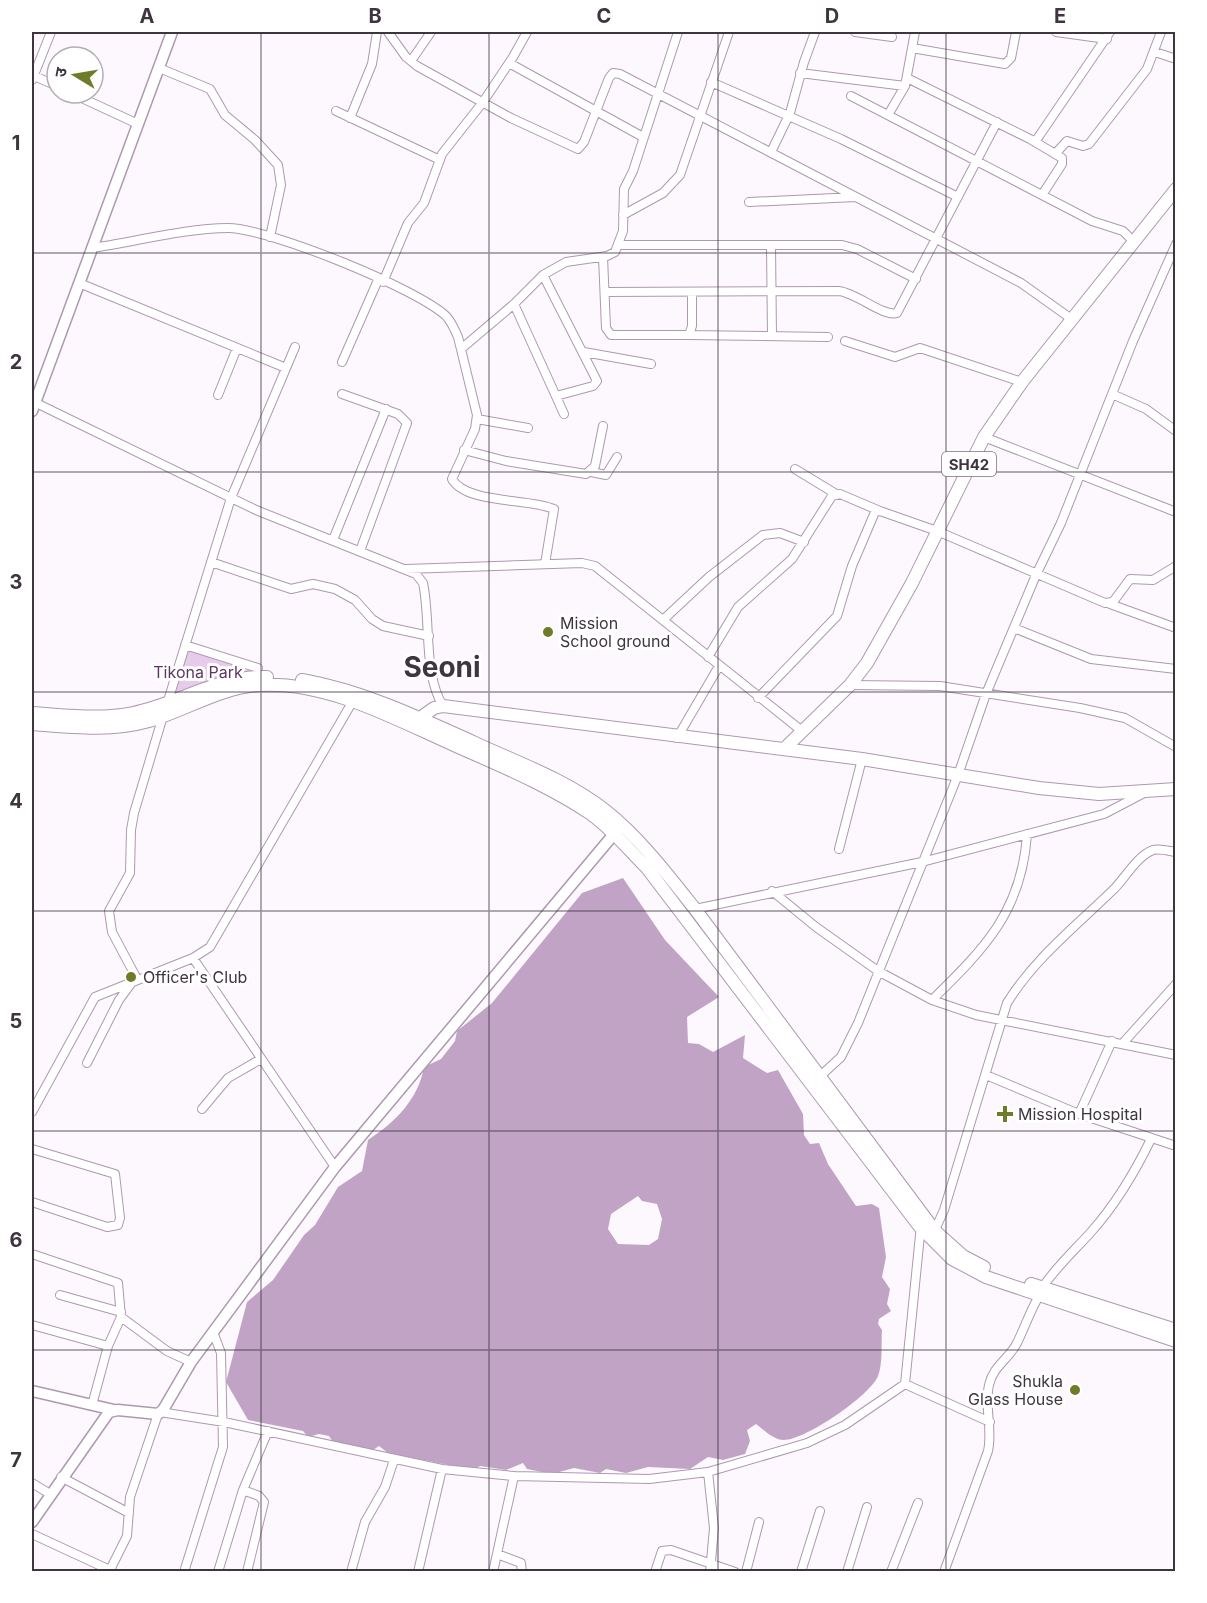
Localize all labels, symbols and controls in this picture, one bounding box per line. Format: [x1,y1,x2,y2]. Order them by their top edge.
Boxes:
text: A [140,4,155,28]
text: B [368,4,382,28]
text: C [597,4,611,28]
text: D [825,4,839,28]
text: E [1054,4,1066,28]
north arrow [45,45,105,105]
text: उ [50,65,71,79]
text: 1 [12,131,20,155]
text: 2 [10,350,22,374]
road number: SH42 [942,452,996,476]
text: 3 [10,570,22,594]
place label: Mission School ground [560,613,670,651]
marker: Mission School ground [541,625,555,639]
district label: Seoni [403,650,481,684]
park label: Tikona Park [153,662,243,682]
text: 4 [9,789,23,813]
place label: Officer's Club [143,967,247,987]
marker: Officer's Club [124,970,138,984]
text: 5 [10,1009,22,1033]
place label: Mission Hospital [1018,1104,1142,1124]
marker: Mission Hospital [996,1105,1014,1123]
text: 6 [10,1228,23,1252]
place label: Shukla Glass House [968,1371,1063,1409]
marker: Shukla Glass House [1068,1383,1082,1397]
text: 7 [10,1448,22,1472]

